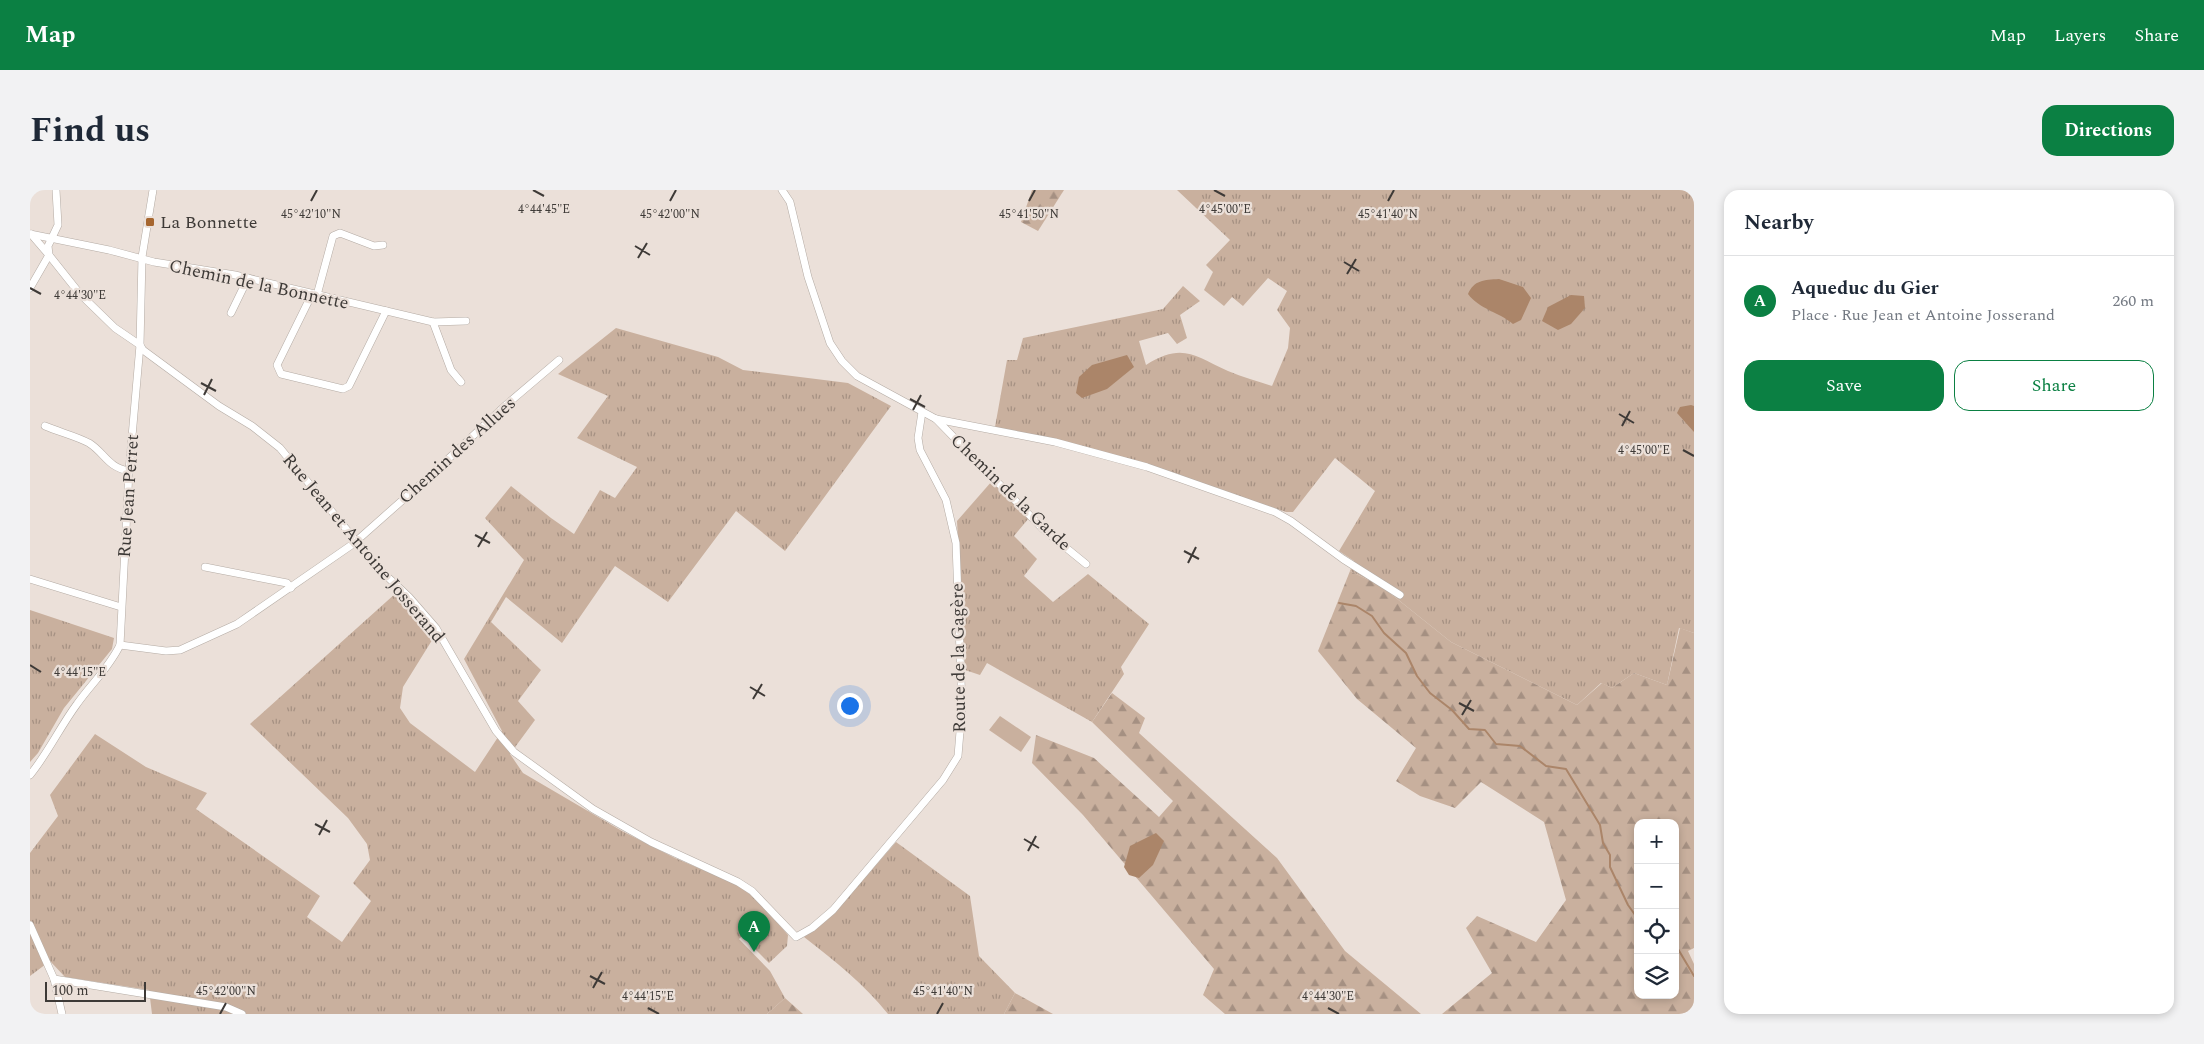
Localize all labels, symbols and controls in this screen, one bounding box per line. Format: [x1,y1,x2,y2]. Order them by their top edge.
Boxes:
text: Map [25,17,75,53]
text: Map [1990,22,2026,49]
text: Layers [2054,22,2106,49]
text: Share [2134,22,2179,49]
text: Find us [30,104,150,157]
button: Directions [2042,105,2174,156]
text: 4°44'45"E [518,200,570,219]
text: 4°45'00"E [1199,200,1251,219]
text: 45°42'10"N [281,205,341,224]
text: 45°42'00"N [640,205,700,224]
text: 45°41'50"N [999,205,1059,224]
text: 45°41'40"N [1358,205,1418,224]
text: Nearby [1744,207,1814,239]
place label: La Bonnette [160,209,258,236]
marker: La Bonnette [144,216,156,228]
street label: Chemin de la Bonnette [167,252,351,317]
text: Aqueduc du Gier [1791,274,1939,303]
text: 4°44'30"E [54,286,106,305]
text: A [1754,289,1766,313]
text: 260 m [2112,289,2154,313]
text: Place · Rue Jean et Antoine Josserand [1791,303,2055,327]
button: Save [1744,360,1944,411]
button: Share [1954,360,2154,411]
street label: Chemin des Allues [393,390,522,511]
street label: Chemin de la Garde [944,428,1077,557]
street label: Rue Jean Perret [111,433,146,559]
text: 4°45'00"E [1618,441,1670,460]
street label: Rue Jean et Antoine Josserand [276,448,451,649]
street label: Route de la Gagère [944,583,973,733]
text: 4°44'15"E [54,663,106,682]
your location [837,693,863,719]
map controls [1634,819,1679,999]
button: + [1634,819,1679,864]
button: − [1634,864,1679,909]
button: locate [1634,909,1679,954]
pin: A [738,911,770,952]
button: layers [1634,954,1679,999]
scale bar [45,979,146,1002]
text: 100 m [52,980,89,1001]
text: 45°42'00"N [196,982,256,1001]
text: 45°41'40"N [913,982,973,1001]
text: 4°44'15"E [622,987,674,1006]
text: 4°44'30"E [1302,987,1354,1006]

